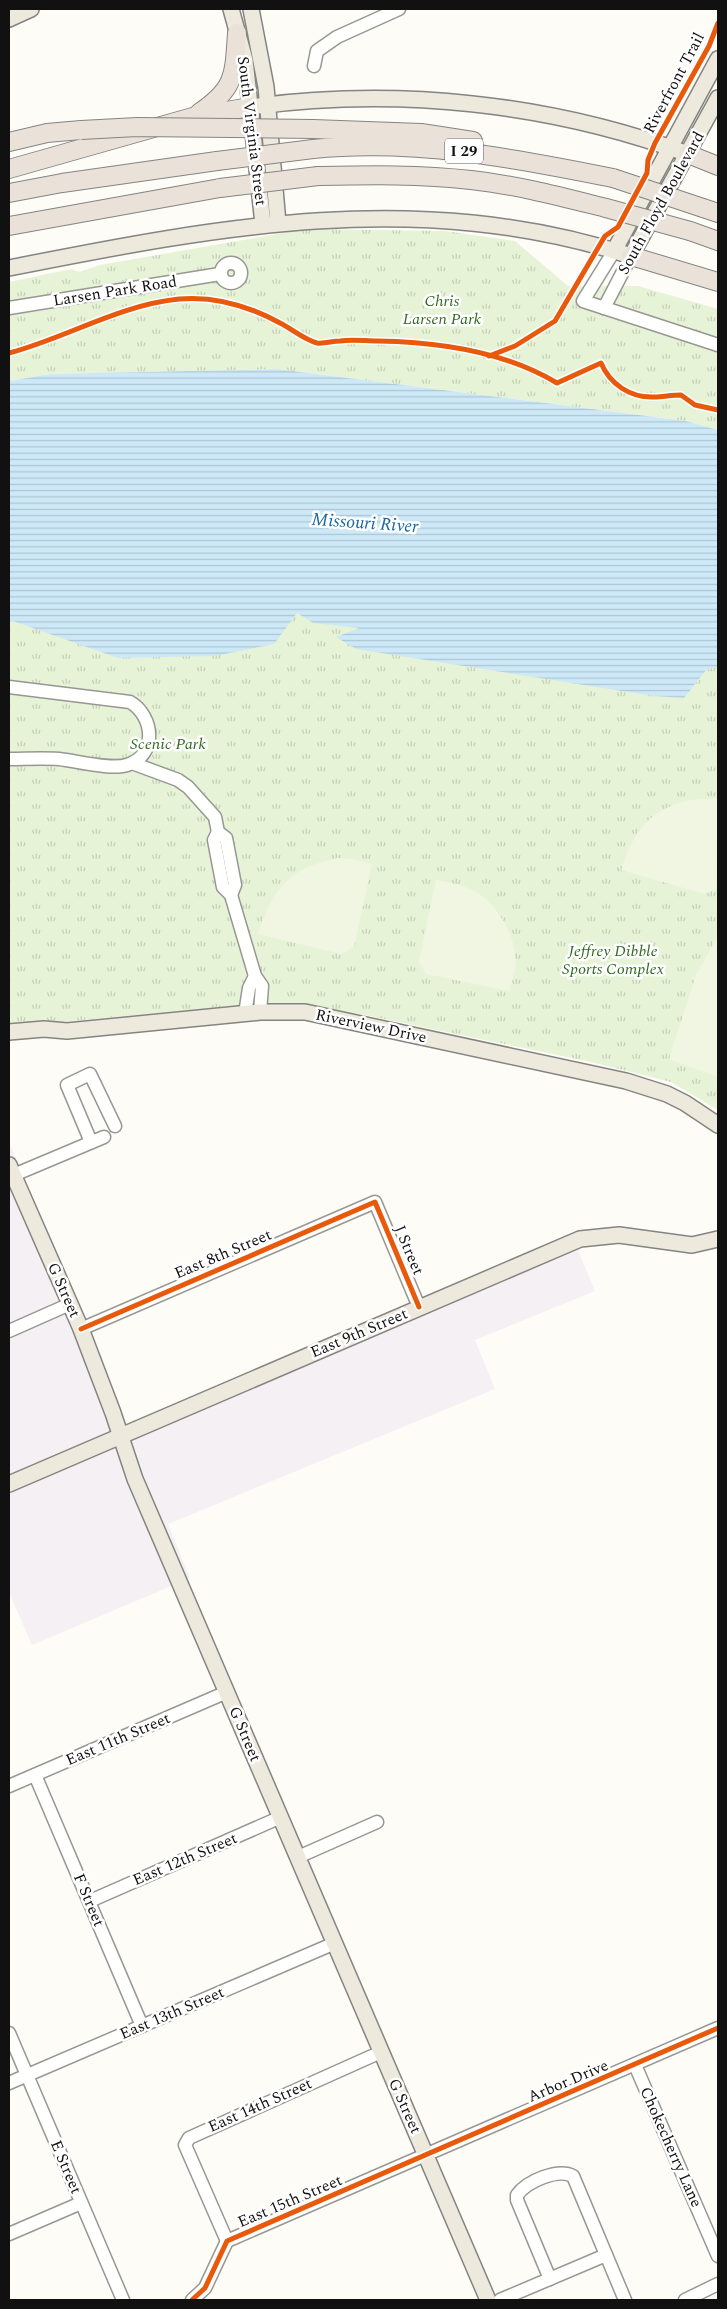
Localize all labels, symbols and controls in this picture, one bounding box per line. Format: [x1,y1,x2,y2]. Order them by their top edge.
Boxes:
street label: Riverfront Trail [637,28,711,138]
street label: South Virginia Street [231,55,273,207]
street label: South Floyd Boulevard [612,127,710,279]
road number: I 29 [445,138,483,164]
street label: Larsen Park Road [51,269,179,313]
park label: Chris Larsen Park [403,289,482,331]
water label: Missouri River [311,506,420,540]
park label: Scenic Park [130,732,206,756]
park label: Jeffrey Dibble Sports Complex [562,939,664,981]
street label: Riverview Drive [313,1003,429,1049]
street label: J Street [388,1221,430,1279]
street label: East 8th Street [171,1223,276,1285]
street label: G Street [41,1258,87,1322]
street label: East 9th Street [307,1302,412,1364]
street label: G Street [223,1702,268,1766]
street label: East 11th Street [62,1706,174,1772]
street label: East 12th Street [129,1826,241,1892]
street label: F Street [67,1870,111,1931]
street label: East 13th Street [116,1980,228,2046]
street label: Arbor Drive [524,2053,612,2109]
street label: East 14th Street [204,2071,316,2139]
street label: G Street [382,2074,428,2138]
street label: Chokecherry Lane [634,2083,708,2211]
street label: E Street [44,2136,88,2198]
street label: East 15th Street [234,2168,346,2234]

